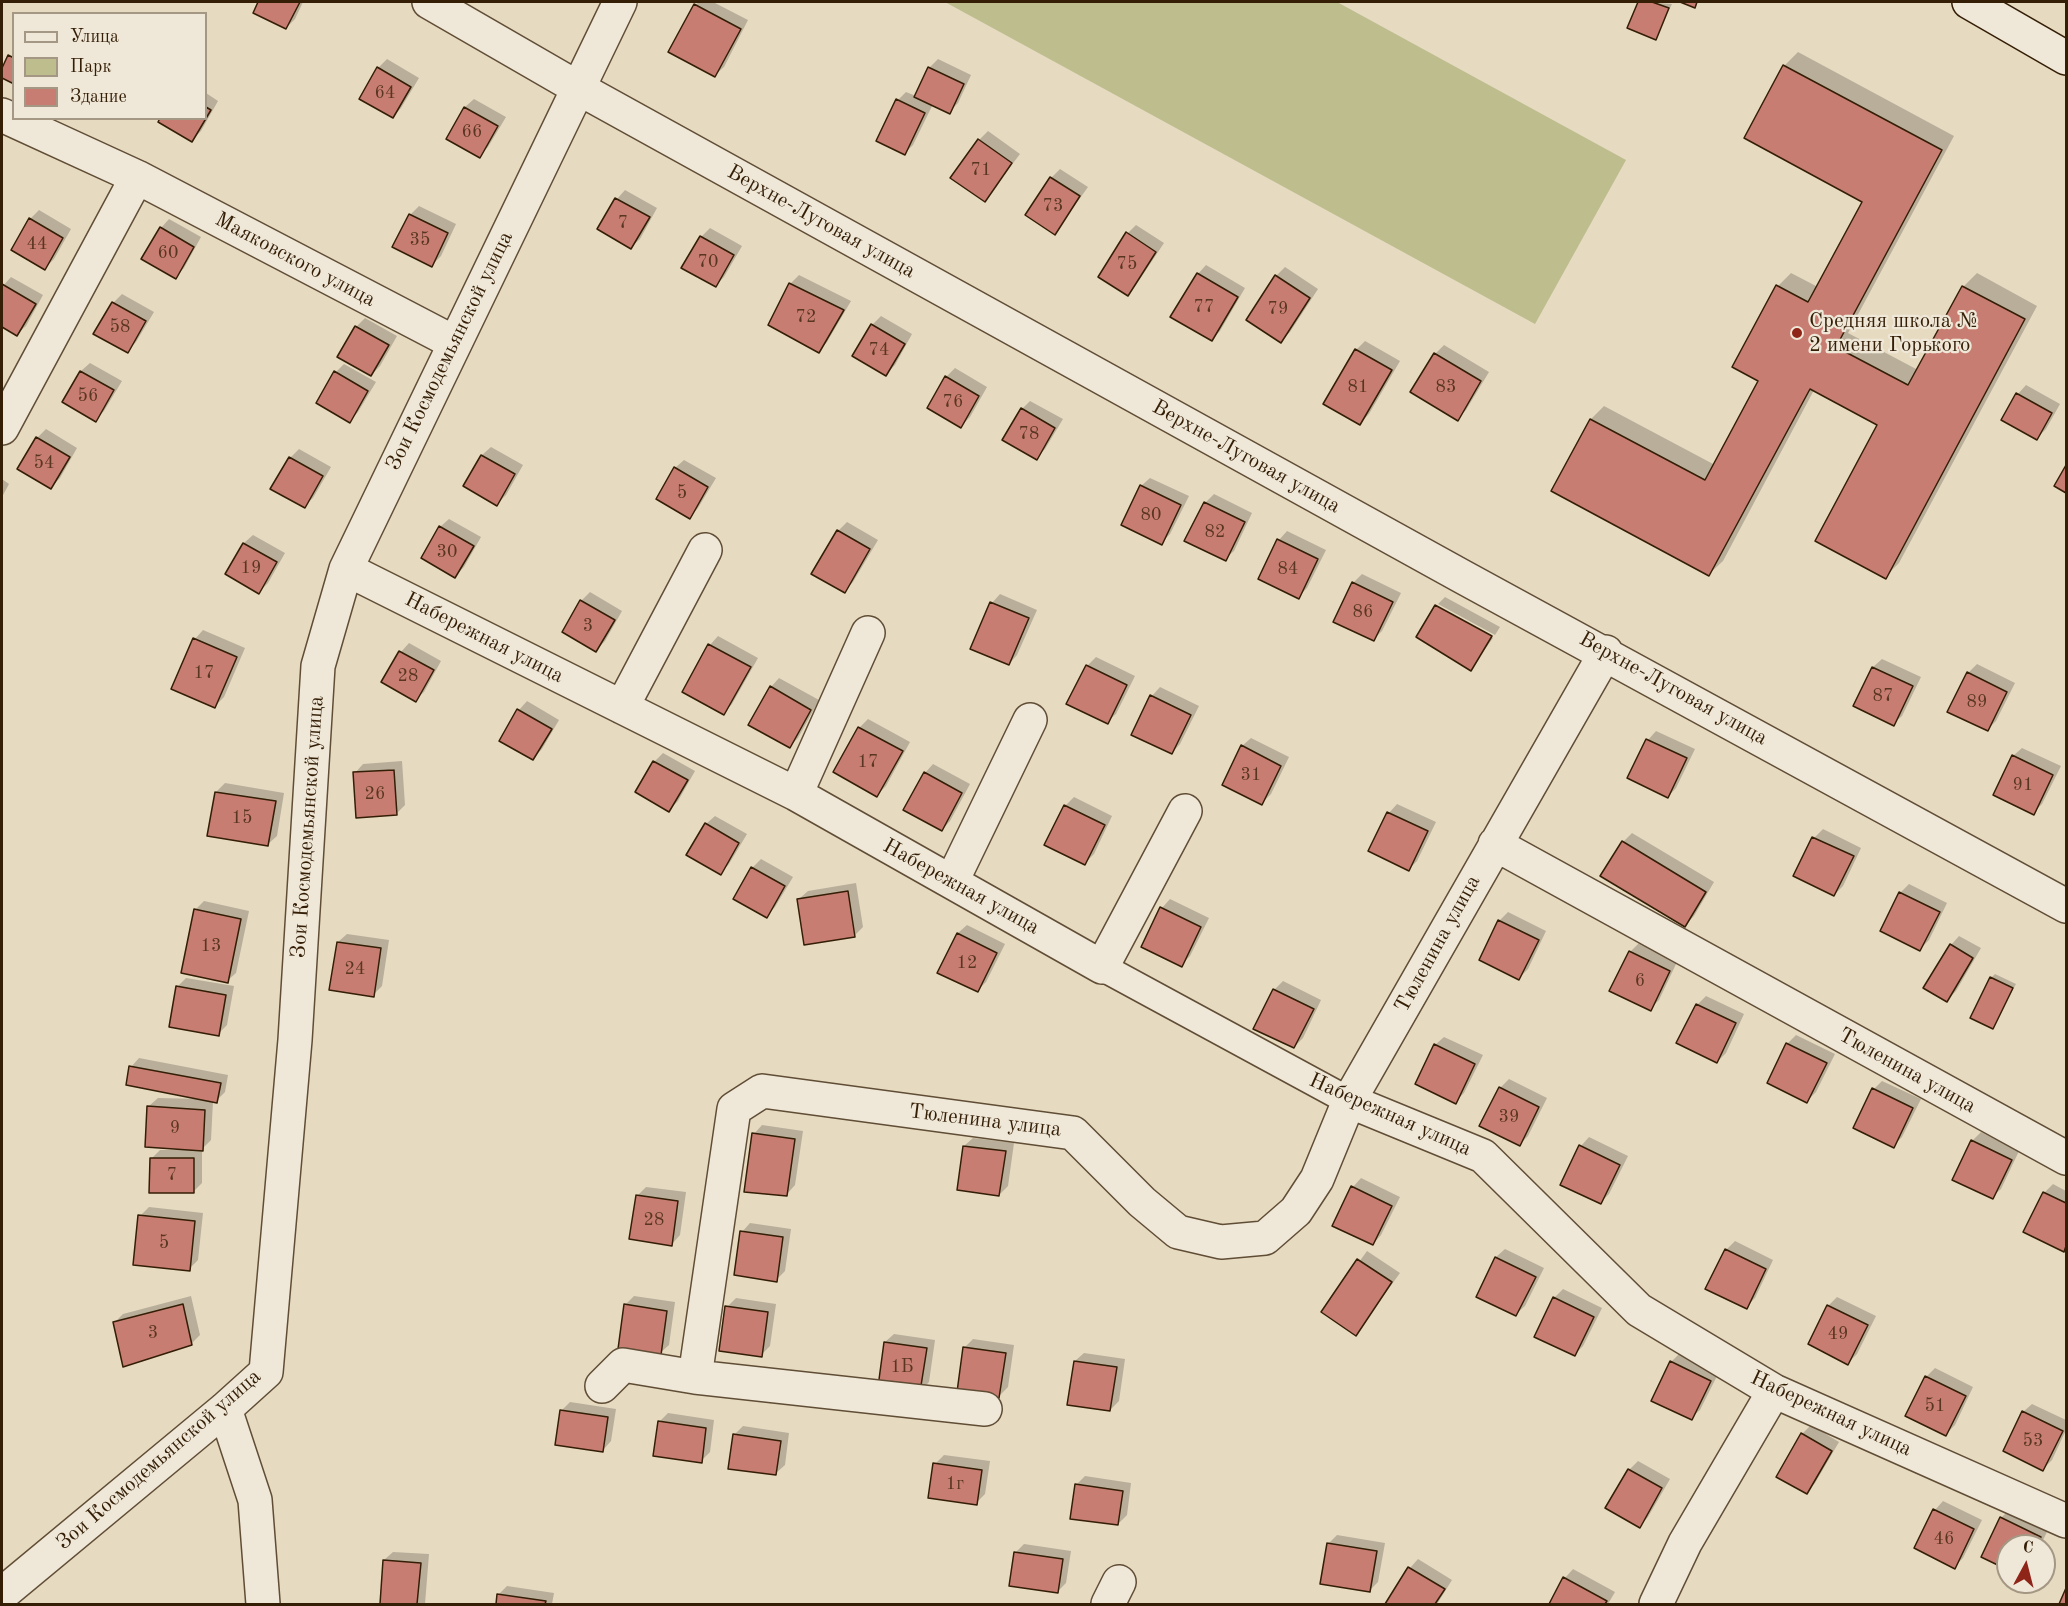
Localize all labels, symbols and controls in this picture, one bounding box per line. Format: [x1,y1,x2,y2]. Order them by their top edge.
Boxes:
legend [12,12,207,120]
text: Улица [70,28,119,46]
text: Парк [70,58,111,76]
house number: 64 [375,82,395,104]
text: Здание [70,88,127,106]
house number: 66 [462,121,482,143]
house number: 71 [971,159,991,181]
street label: Верхне-Луговая улица [722,160,920,284]
house number: 73 [1043,195,1063,217]
street label: Маяковского улица [210,207,380,313]
house number: 7 [618,212,628,234]
street label: Зои Космодемьянской улица [381,227,519,475]
house number: 35 [410,229,430,251]
house number: 44 [27,233,47,255]
house number: 60 [158,242,178,264]
house number: 70 [698,251,718,273]
house number: 75 [1117,253,1137,275]
house number: 77 [1194,296,1214,318]
house number: 79 [1268,298,1288,320]
house number: 72 [796,306,816,328]
place label: Средняя школа № 2 имени Горького [1809,308,1979,358]
house number: 58 [110,316,130,338]
marker: Средняя школа № 2 имени Горького [1790,326,1804,340]
house number: 74 [869,339,889,361]
house number: 81 [1348,376,1368,398]
house number: 83 [1436,376,1456,398]
house number: 56 [78,385,98,407]
house number: 76 [943,391,963,413]
street label: Верхне-Луговая улица [1147,395,1345,519]
house number: 78 [1019,423,1039,445]
house number: 54 [34,452,54,474]
house number: 5 [677,482,687,504]
house number: 80 [1141,504,1161,526]
house number: 82 [1205,521,1225,543]
house number: 30 [437,541,457,563]
house number: 19 [241,557,261,579]
house number: 84 [1278,558,1298,580]
street label: Набережная улица [400,587,568,689]
house number: 86 [1353,601,1373,623]
house number: 3 [583,615,593,637]
street label: Верхне-Луговая улица [1574,627,1772,751]
house number: 17 [194,662,214,684]
house number: 28 [398,665,418,687]
house number: 87 [1873,685,1893,707]
house number: 89 [1967,691,1987,713]
street label: Зои Космодемьянской улица [286,695,330,959]
house number: 17 [858,751,878,773]
house number: 31 [1241,764,1261,786]
house number: 91 [2013,774,2033,796]
house number: 26 [365,783,385,805]
house number: 15 [232,807,252,829]
street label: Набережная улица [878,834,1044,940]
street label: Тюленина улица [1390,871,1486,1017]
house number: 13 [201,935,221,957]
house number: 12 [957,952,977,974]
house number: 24 [345,958,365,980]
house number: 6 [1635,970,1645,992]
street label: Тюленина улица [1834,1023,1980,1119]
street label: Набережная улица [1305,1068,1475,1162]
street label: Тюленина улица [907,1099,1063,1143]
house number: 39 [1499,1106,1519,1128]
house number: 9 [170,1117,180,1139]
house number: 7 [167,1164,177,1186]
house number: 28 [644,1209,664,1231]
house number: 5 [159,1232,169,1254]
house number: 3 [148,1322,158,1344]
house number: 49 [1828,1323,1848,1345]
house number: 1Б [890,1356,914,1378]
street label: Зои Космодемьянской улица [52,1364,266,1556]
street label: Набережная улица [1746,1366,1916,1462]
house number: 51 [1925,1395,1945,1417]
house number: 53 [2023,1430,2043,1452]
house number: 1г [946,1473,964,1495]
house number: 46 [1934,1528,1954,1550]
north arrow [1996,1534,2056,1594]
text: С [2022,1540,2034,1557]

